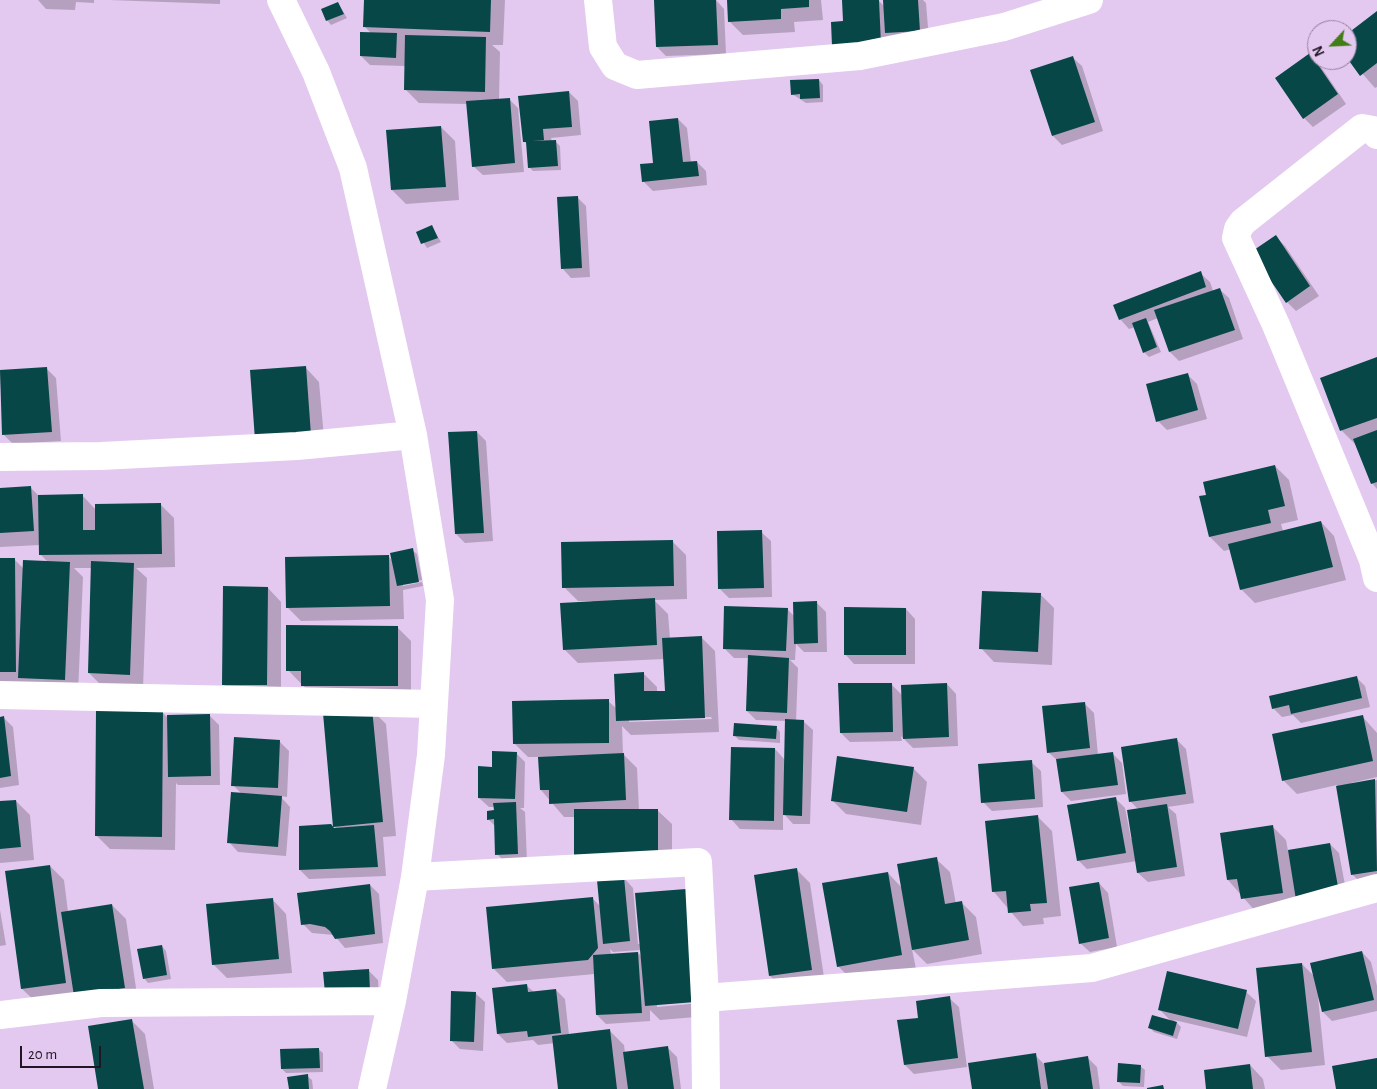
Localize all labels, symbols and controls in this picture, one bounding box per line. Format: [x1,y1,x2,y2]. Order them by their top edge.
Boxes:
north arrow [1307,20,1357,70]
text: N [1311,44,1328,58]
scale bar [22,1036,104,1068]
text: 20 m [28,1047,57,1062]

